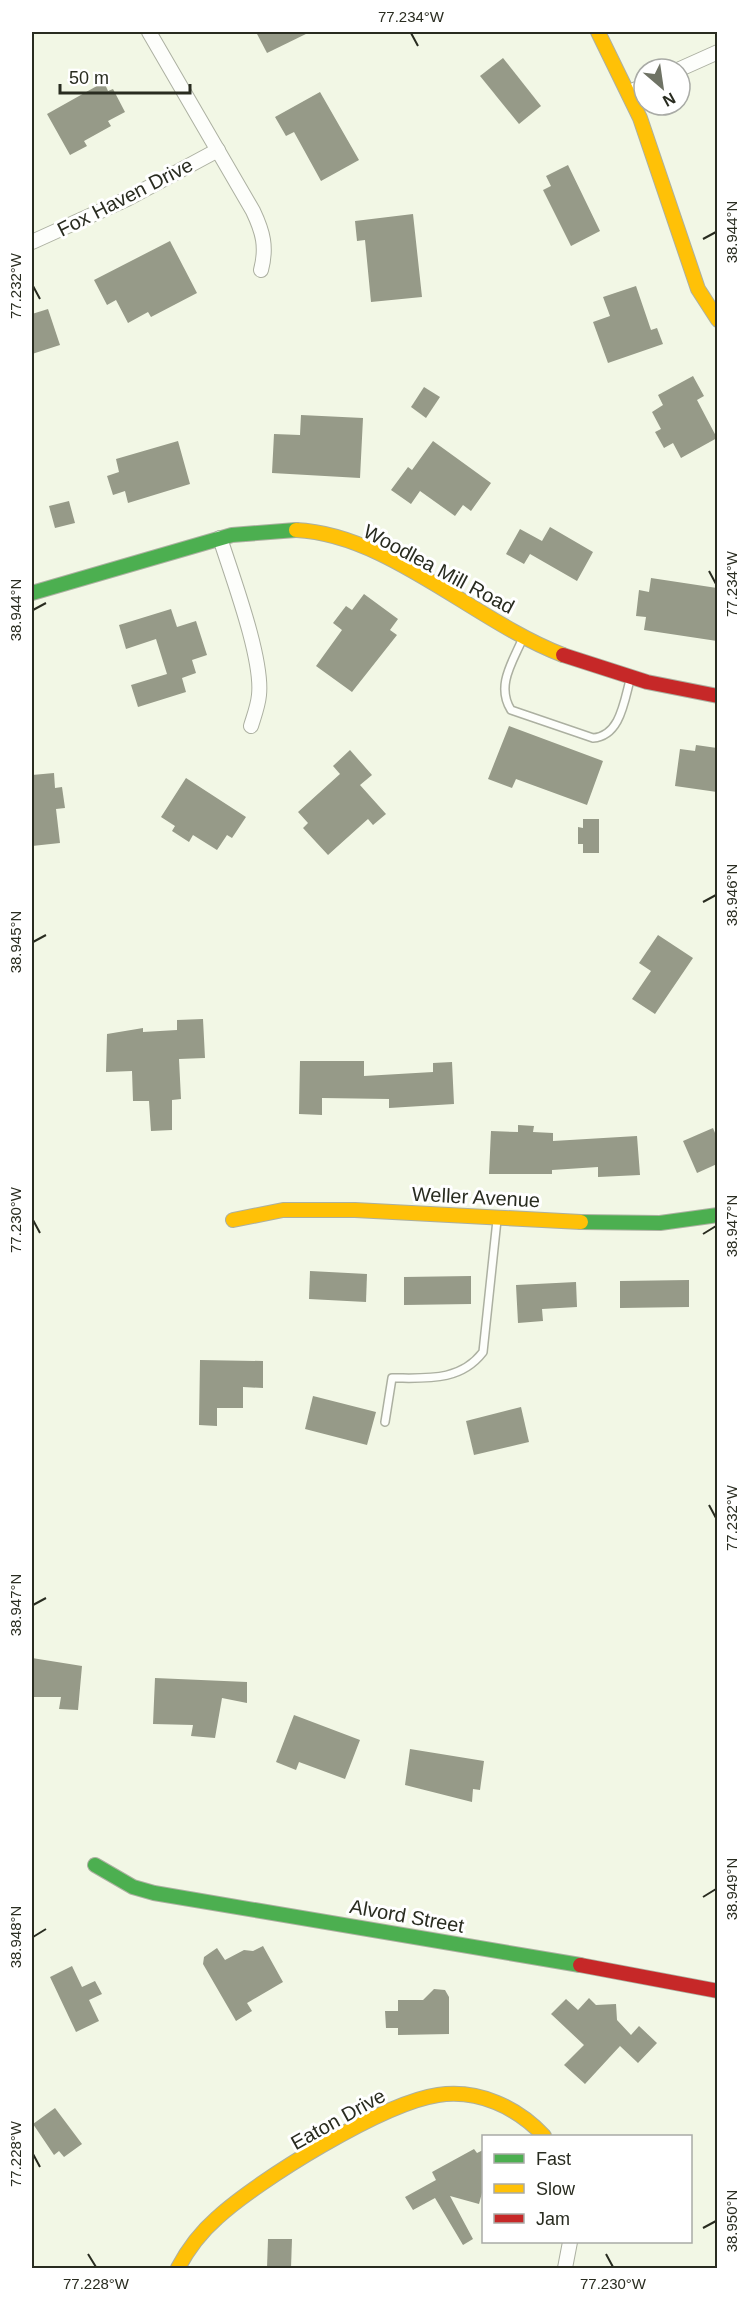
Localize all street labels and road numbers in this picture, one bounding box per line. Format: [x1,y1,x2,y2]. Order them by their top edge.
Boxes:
street label: Fox Haven Drive [54,153,196,241]
street label: Woodlea Mill Road [360,520,518,618]
street label: Weller Avenue [411,1183,541,1211]
street label: Alvord Street [348,1895,466,1937]
street label: Eaton Drive [287,2084,389,2154]

